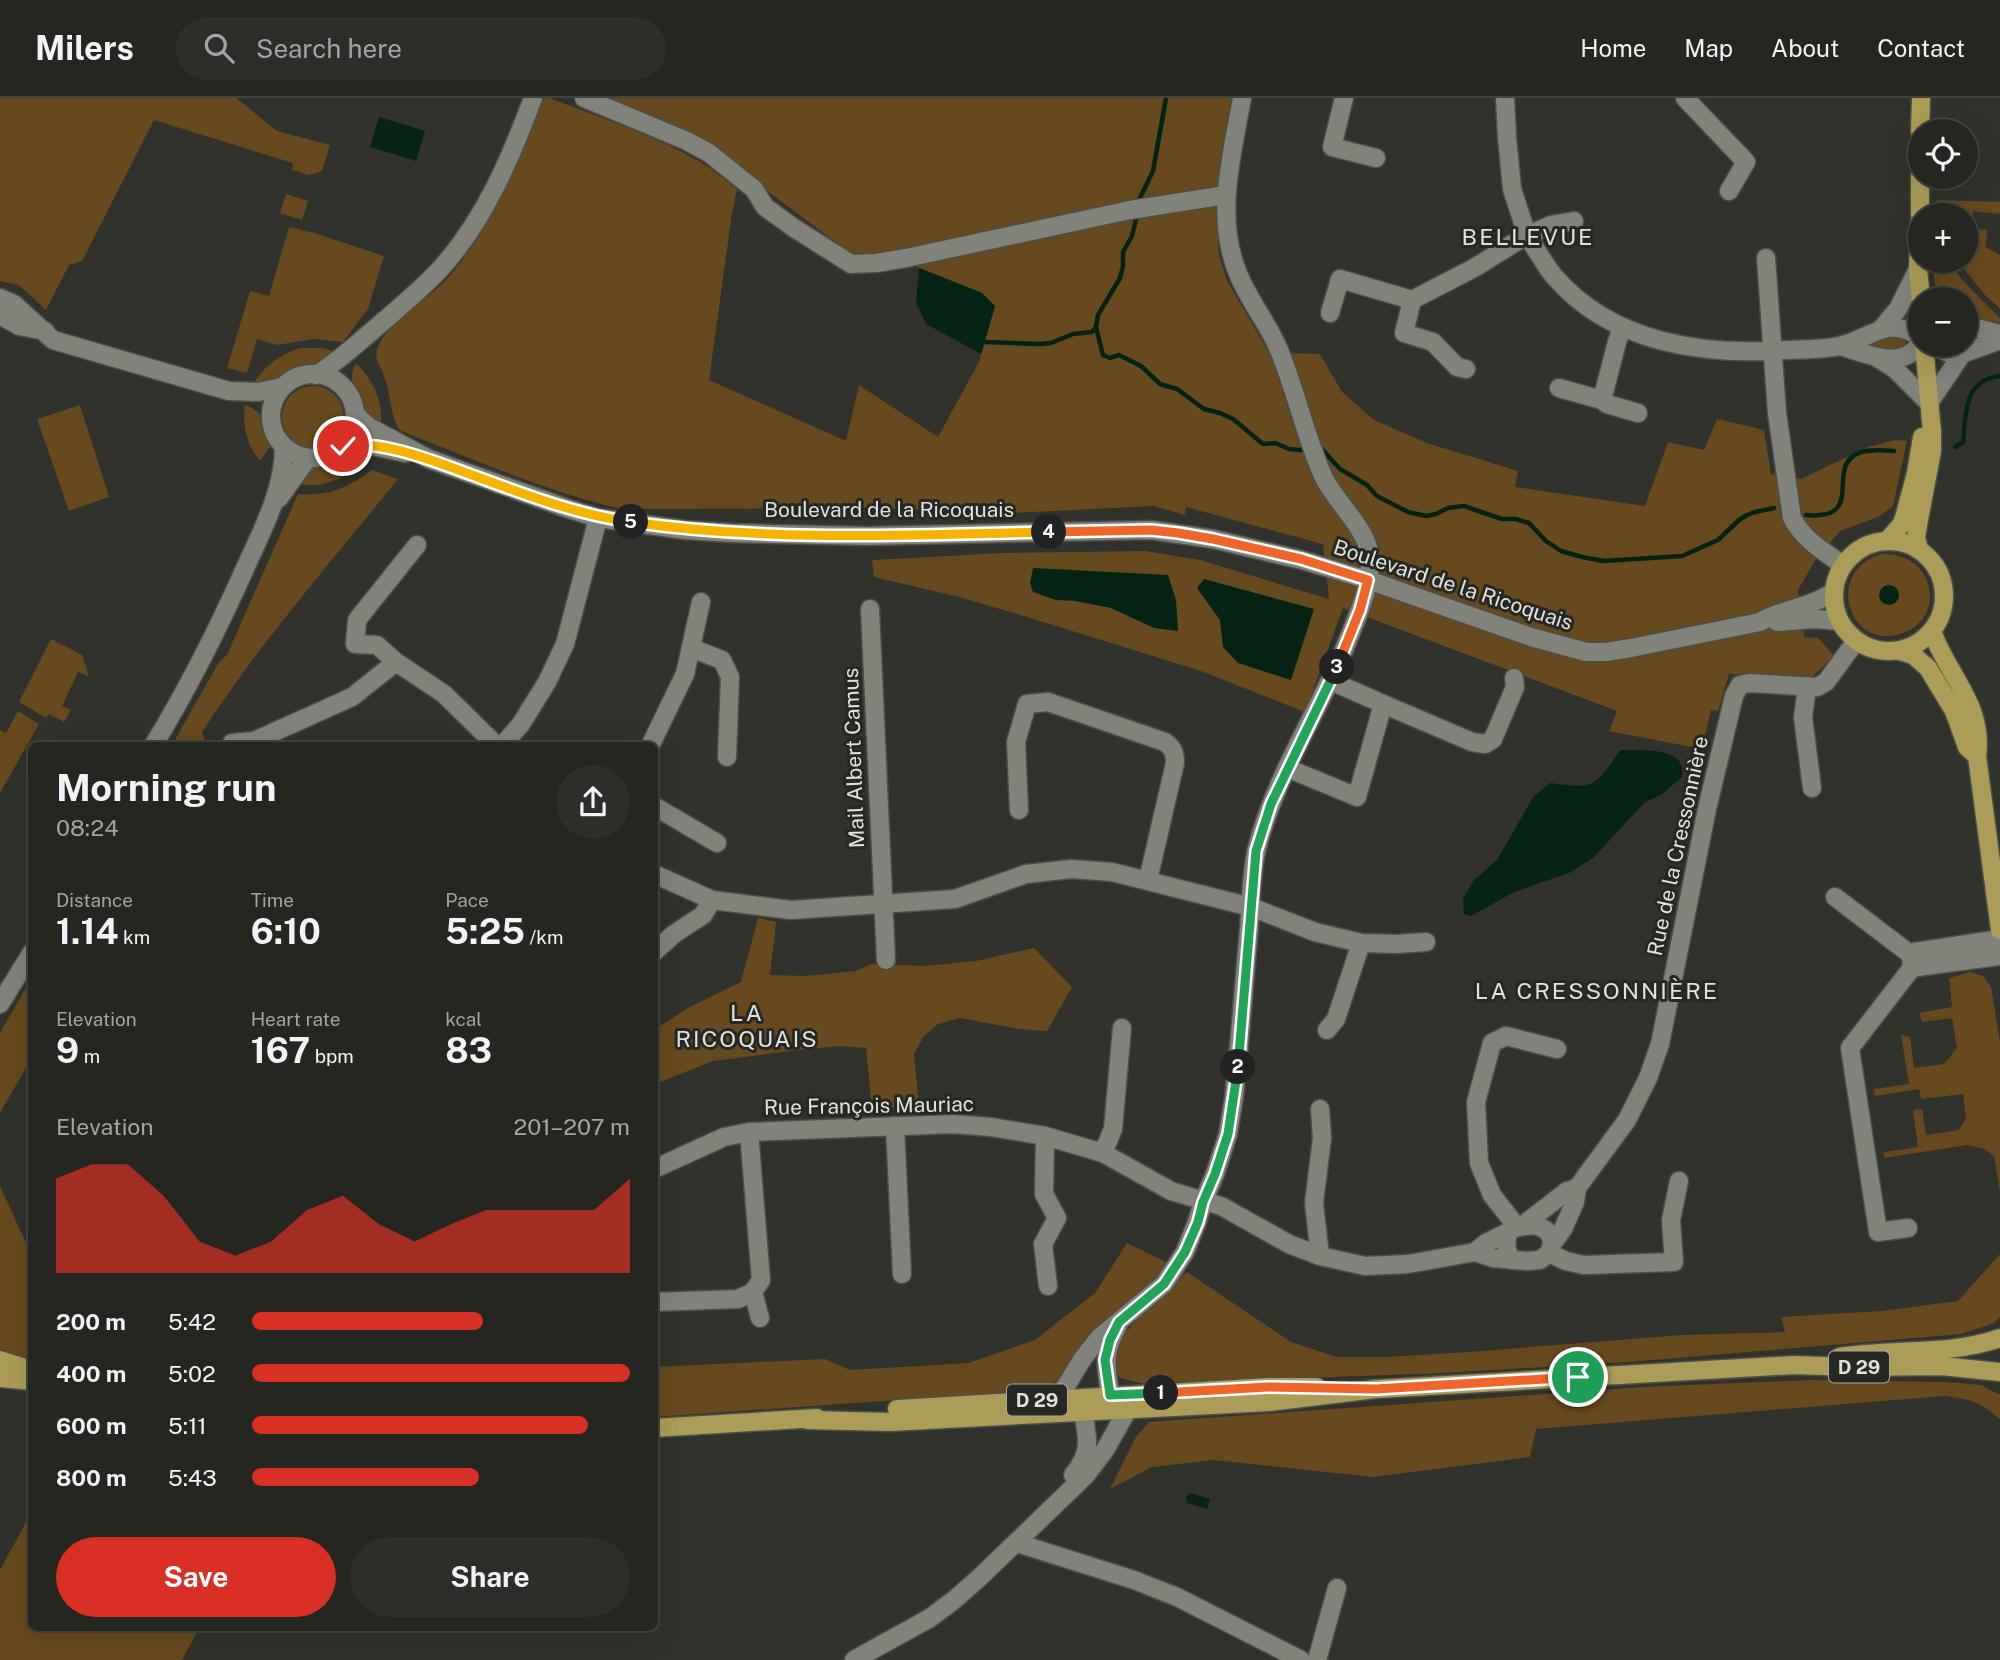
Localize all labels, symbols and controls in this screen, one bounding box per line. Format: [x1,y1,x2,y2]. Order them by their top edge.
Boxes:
search box [176,17,666,80]
text: Milers [35,29,134,67]
icon: search [200,29,238,67]
text: Search here [256,33,402,64]
text: Home [1580,34,1646,62]
text: Map [1684,34,1733,62]
text: About [1771,34,1839,62]
text: Contact [1877,34,1965,62]
map controls [1908,119,1978,357]
button: locate [1908,119,1978,189]
button: + [1908,203,1978,273]
district label: BELLEVUE [1462,223,1594,250]
button: − [1908,287,1978,357]
pin [313,416,373,476]
icon: check [324,427,362,465]
street label: Boulevard de la Ricoquais [764,497,1014,522]
pin: 5 [614,504,648,540]
text: 5 [624,510,637,532]
pin: 4 [1032,514,1066,550]
text: 4 [1042,520,1055,542]
street label: Boulevard de la Ricoquais [1330,534,1576,635]
pin: 3 [1320,650,1354,684]
text: 3 [1330,655,1343,677]
street label: Mail Albert Camus [838,667,869,849]
street label: Rue de la Cressonnière [1642,734,1713,958]
text: Morning run [56,765,277,810]
button: share [556,765,630,839]
text: 08:24 [56,814,119,841]
text: Distance [56,889,133,911]
text: Time [251,889,294,911]
text: Pace [445,889,489,911]
text: 1.14 [56,911,118,952]
text: 6:10 [251,911,321,952]
text: 5:25 [445,911,525,952]
text: km [118,926,150,948]
text: /km [525,926,563,948]
district label: LA CRESSONNIÈRE [1475,977,1719,1004]
district label: LA RICOQUAIS [675,999,819,1052]
text: Elevation [56,1008,137,1030]
text: Heart rate [251,1008,340,1030]
text: kcal [445,1008,482,1030]
text: 9 [56,1030,79,1071]
text: 167 [251,1030,310,1071]
text: 83 [445,1030,492,1071]
text: m [79,1045,100,1067]
text: bpm [310,1045,354,1067]
pin: 2 [1220,1049,1256,1084]
text: 2 [1231,1055,1244,1077]
street label: Rue François Mauriac [764,1091,974,1120]
text: Elevation [56,1113,154,1140]
text: 201–207 m [513,1113,630,1140]
text: 200 m [56,1308,126,1335]
text: 5:42 [168,1308,216,1335]
pin [1548,1347,1608,1407]
road number: D 29 [1829,1352,1889,1382]
icon: arrive [1559,1358,1597,1396]
text: 400 m [56,1360,126,1387]
text: 5:02 [168,1360,216,1387]
pin: 1 [1144,1376,1178,1410]
text: 1 [1156,1381,1165,1403]
road number: D 29 [1007,1384,1067,1416]
text: 600 m [56,1412,126,1439]
text: 5:11 [168,1412,207,1439]
text: 800 m [56,1464,127,1491]
text: 5:43 [168,1464,217,1491]
button: Save [56,1537,336,1617]
button: Share [350,1537,630,1617]

